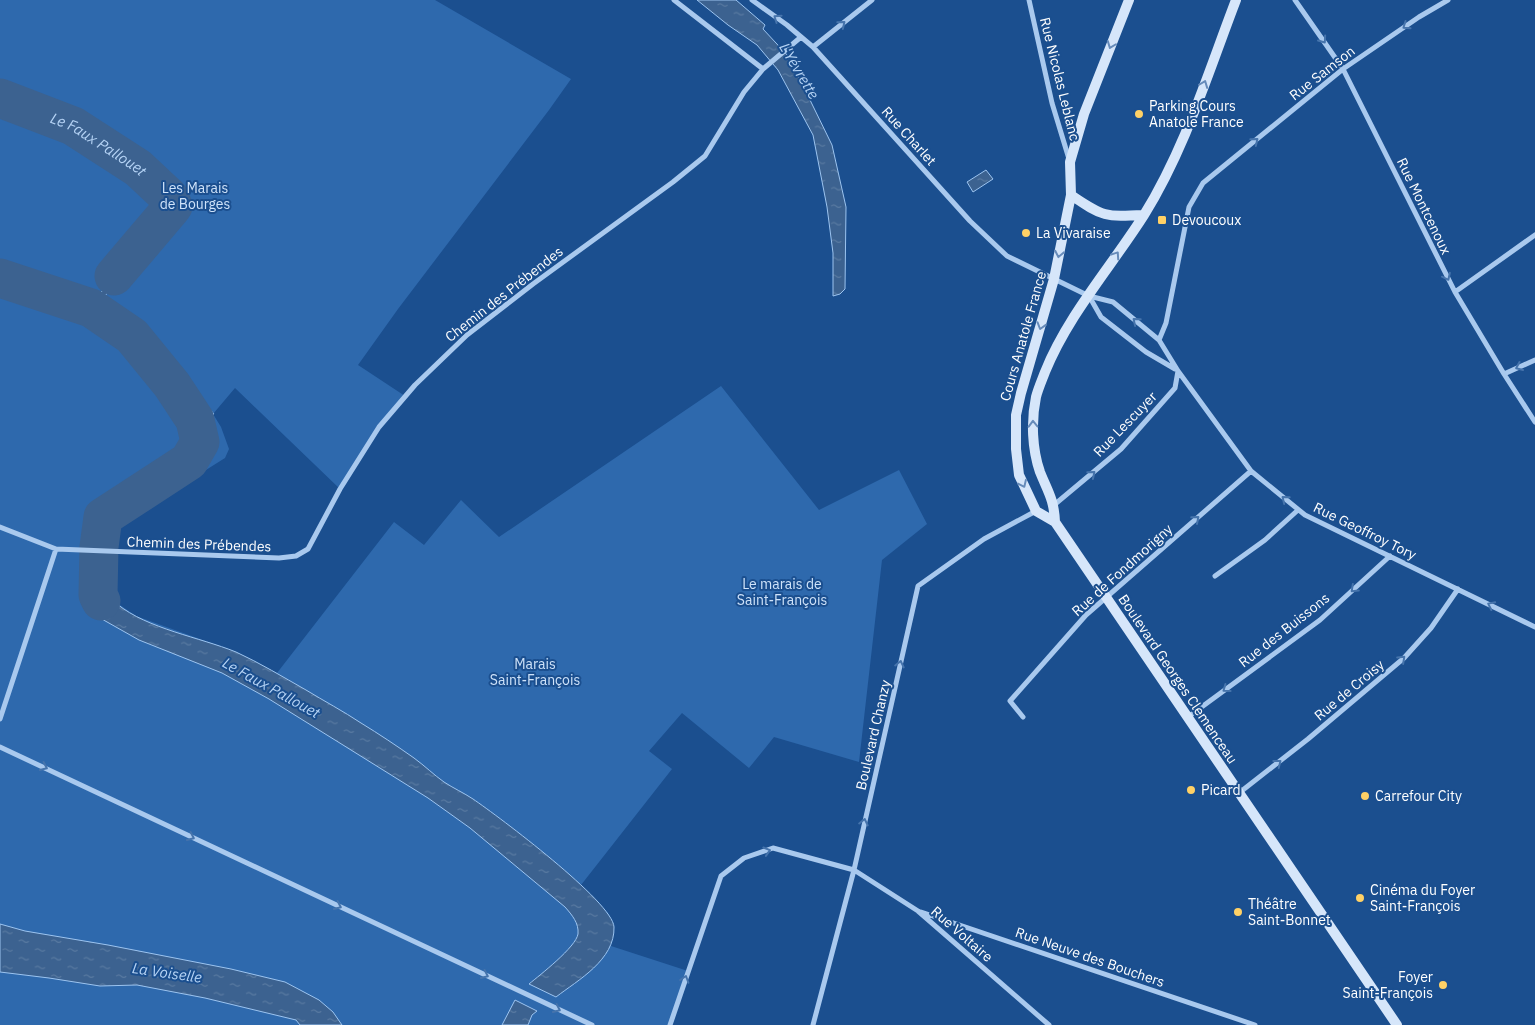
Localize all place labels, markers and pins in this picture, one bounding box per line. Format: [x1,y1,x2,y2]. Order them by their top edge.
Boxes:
place label: Parking Cours Anatole France [1149,97,1244,131]
marker: Parking Cours Anatole France [1133,108,1145,120]
place label: Devoucoux [1172,211,1241,229]
marker: Devoucoux [1156,214,1168,226]
place label: La Vivaraise [1036,224,1111,242]
marker: La Vivaraise [1020,227,1032,239]
place label: Picard [1201,781,1241,799]
marker: Picard [1185,784,1197,796]
place label: Carrefour City [1375,787,1462,805]
marker: Carrefour City [1359,790,1371,802]
place label: Cinéma du Foyer Saint-François [1370,881,1475,915]
marker: Cinéma du Foyer Saint-François [1354,892,1366,904]
place label: Théâtre Saint-Bonnet [1248,895,1331,929]
marker: Théâtre Saint-Bonnet [1232,906,1244,918]
place label: Foyer Saint-François [1343,968,1433,1002]
marker: Foyer Saint-François [1437,979,1449,991]

